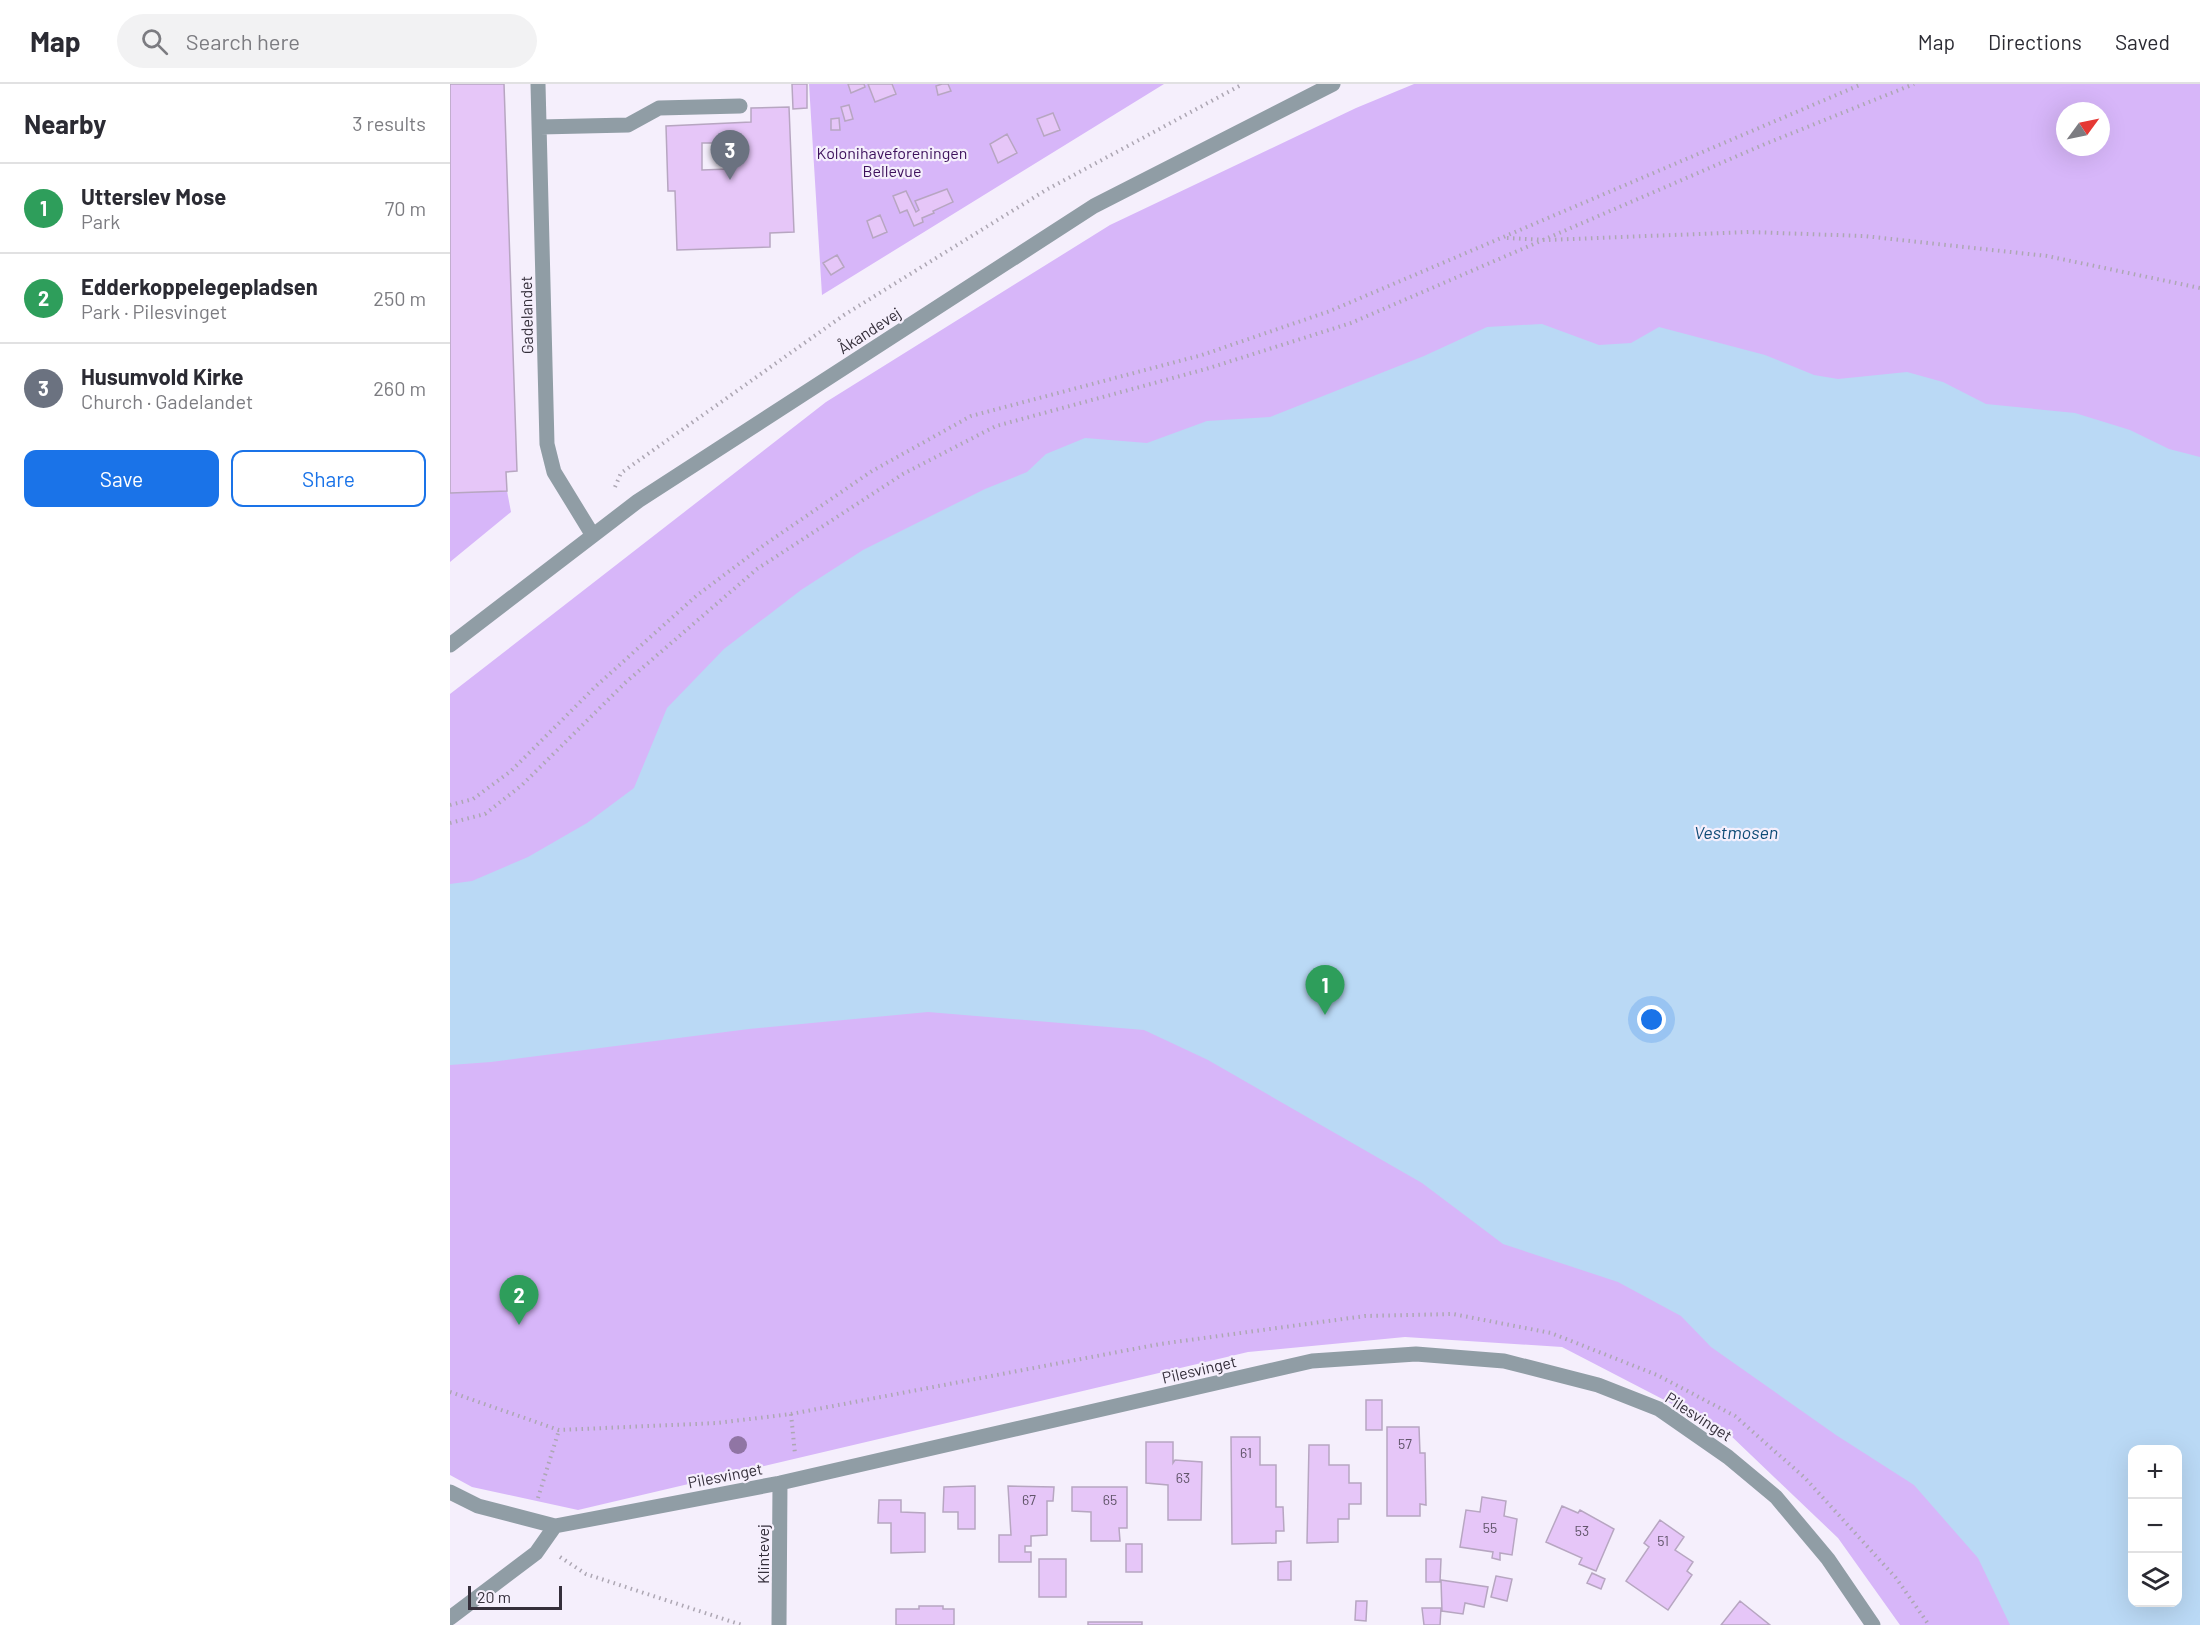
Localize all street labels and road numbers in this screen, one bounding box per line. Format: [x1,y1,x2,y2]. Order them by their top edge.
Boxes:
street label: Gadelandet [516,276,536,354]
street label: Åkandevej [834,303,904,357]
street label: Pilesvinget [1160,1351,1238,1387]
street label: Pilesvinget [1662,1387,1736,1445]
street label: Pilesvinget [686,1458,764,1492]
street label: Klintevej [753,1524,772,1584]

